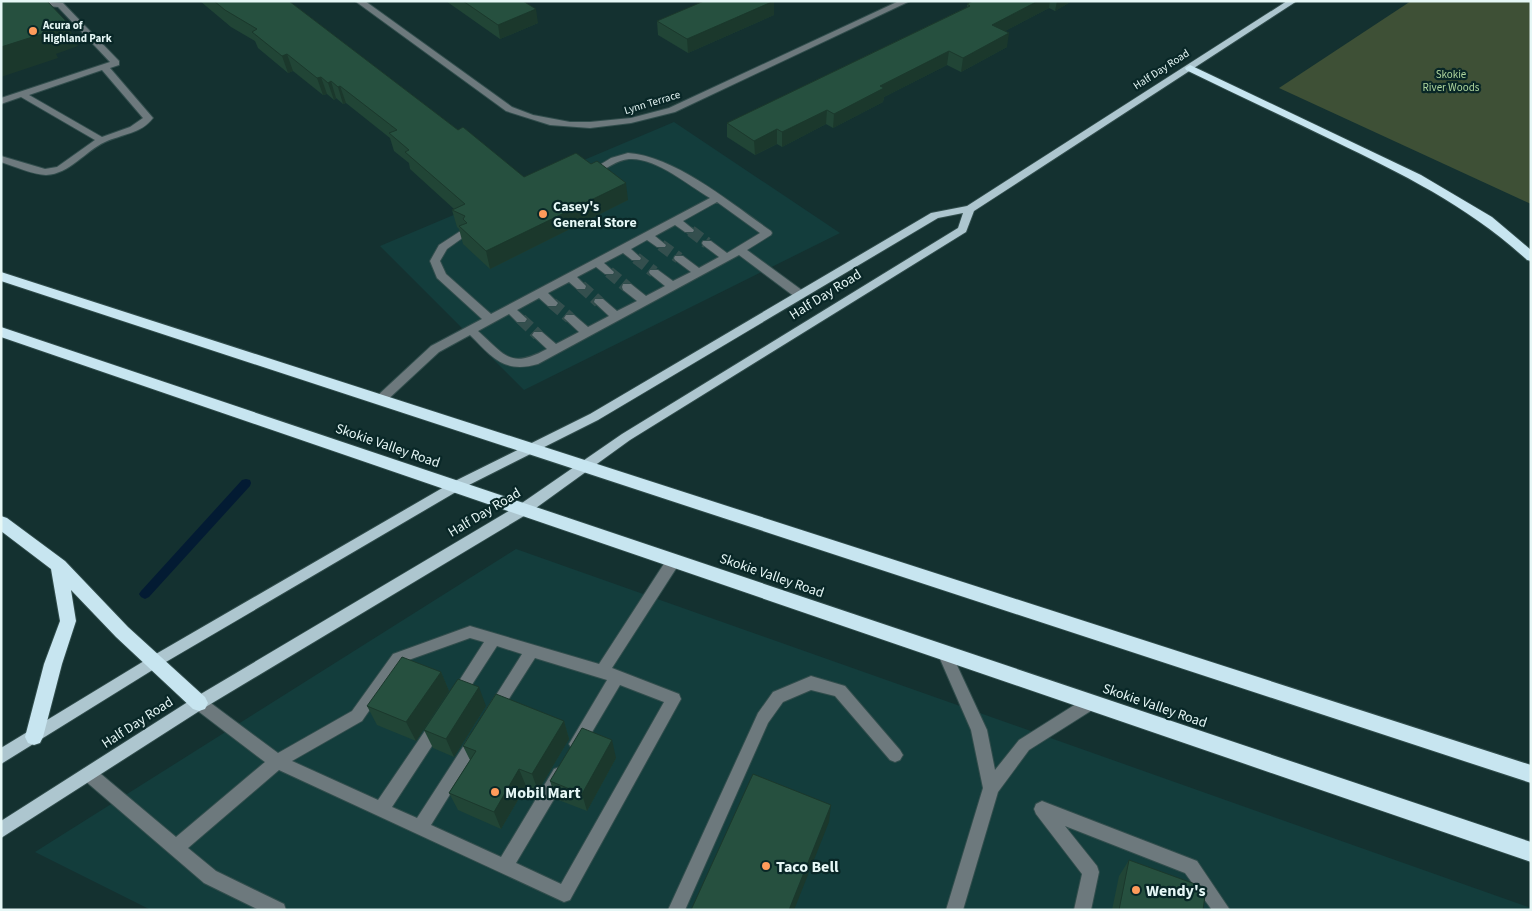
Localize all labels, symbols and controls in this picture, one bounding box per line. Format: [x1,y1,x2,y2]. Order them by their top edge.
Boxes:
place label: Acura of Highland Park [42,18,112,46]
marker: Acura of Highland Park [27,25,39,37]
street label: Half Day Road [1130,46,1192,93]
park label: Skokie River Woods [1423,67,1480,95]
street label: Lynn Terrace [622,87,683,118]
place label: Casey's General Store [553,197,637,233]
marker: Casey's General Store [537,208,549,220]
street label: Half Day Road [786,265,865,325]
street label: Skokie Valley Road [333,419,443,473]
street label: Half Day Road [444,483,525,542]
street label: Skokie Valley Road [717,549,827,603]
street label: Skokie Valley Road [1100,679,1210,733]
street label: Half Day Road [98,692,177,753]
place label: Mobil Mart [505,782,581,804]
marker: Mobil Mart [489,786,501,798]
place label: Taco Bell [776,856,839,878]
marker: Taco Bell [760,860,772,872]
place label: Wendy's [1146,880,1206,902]
marker: Wendy's [1130,884,1142,896]

